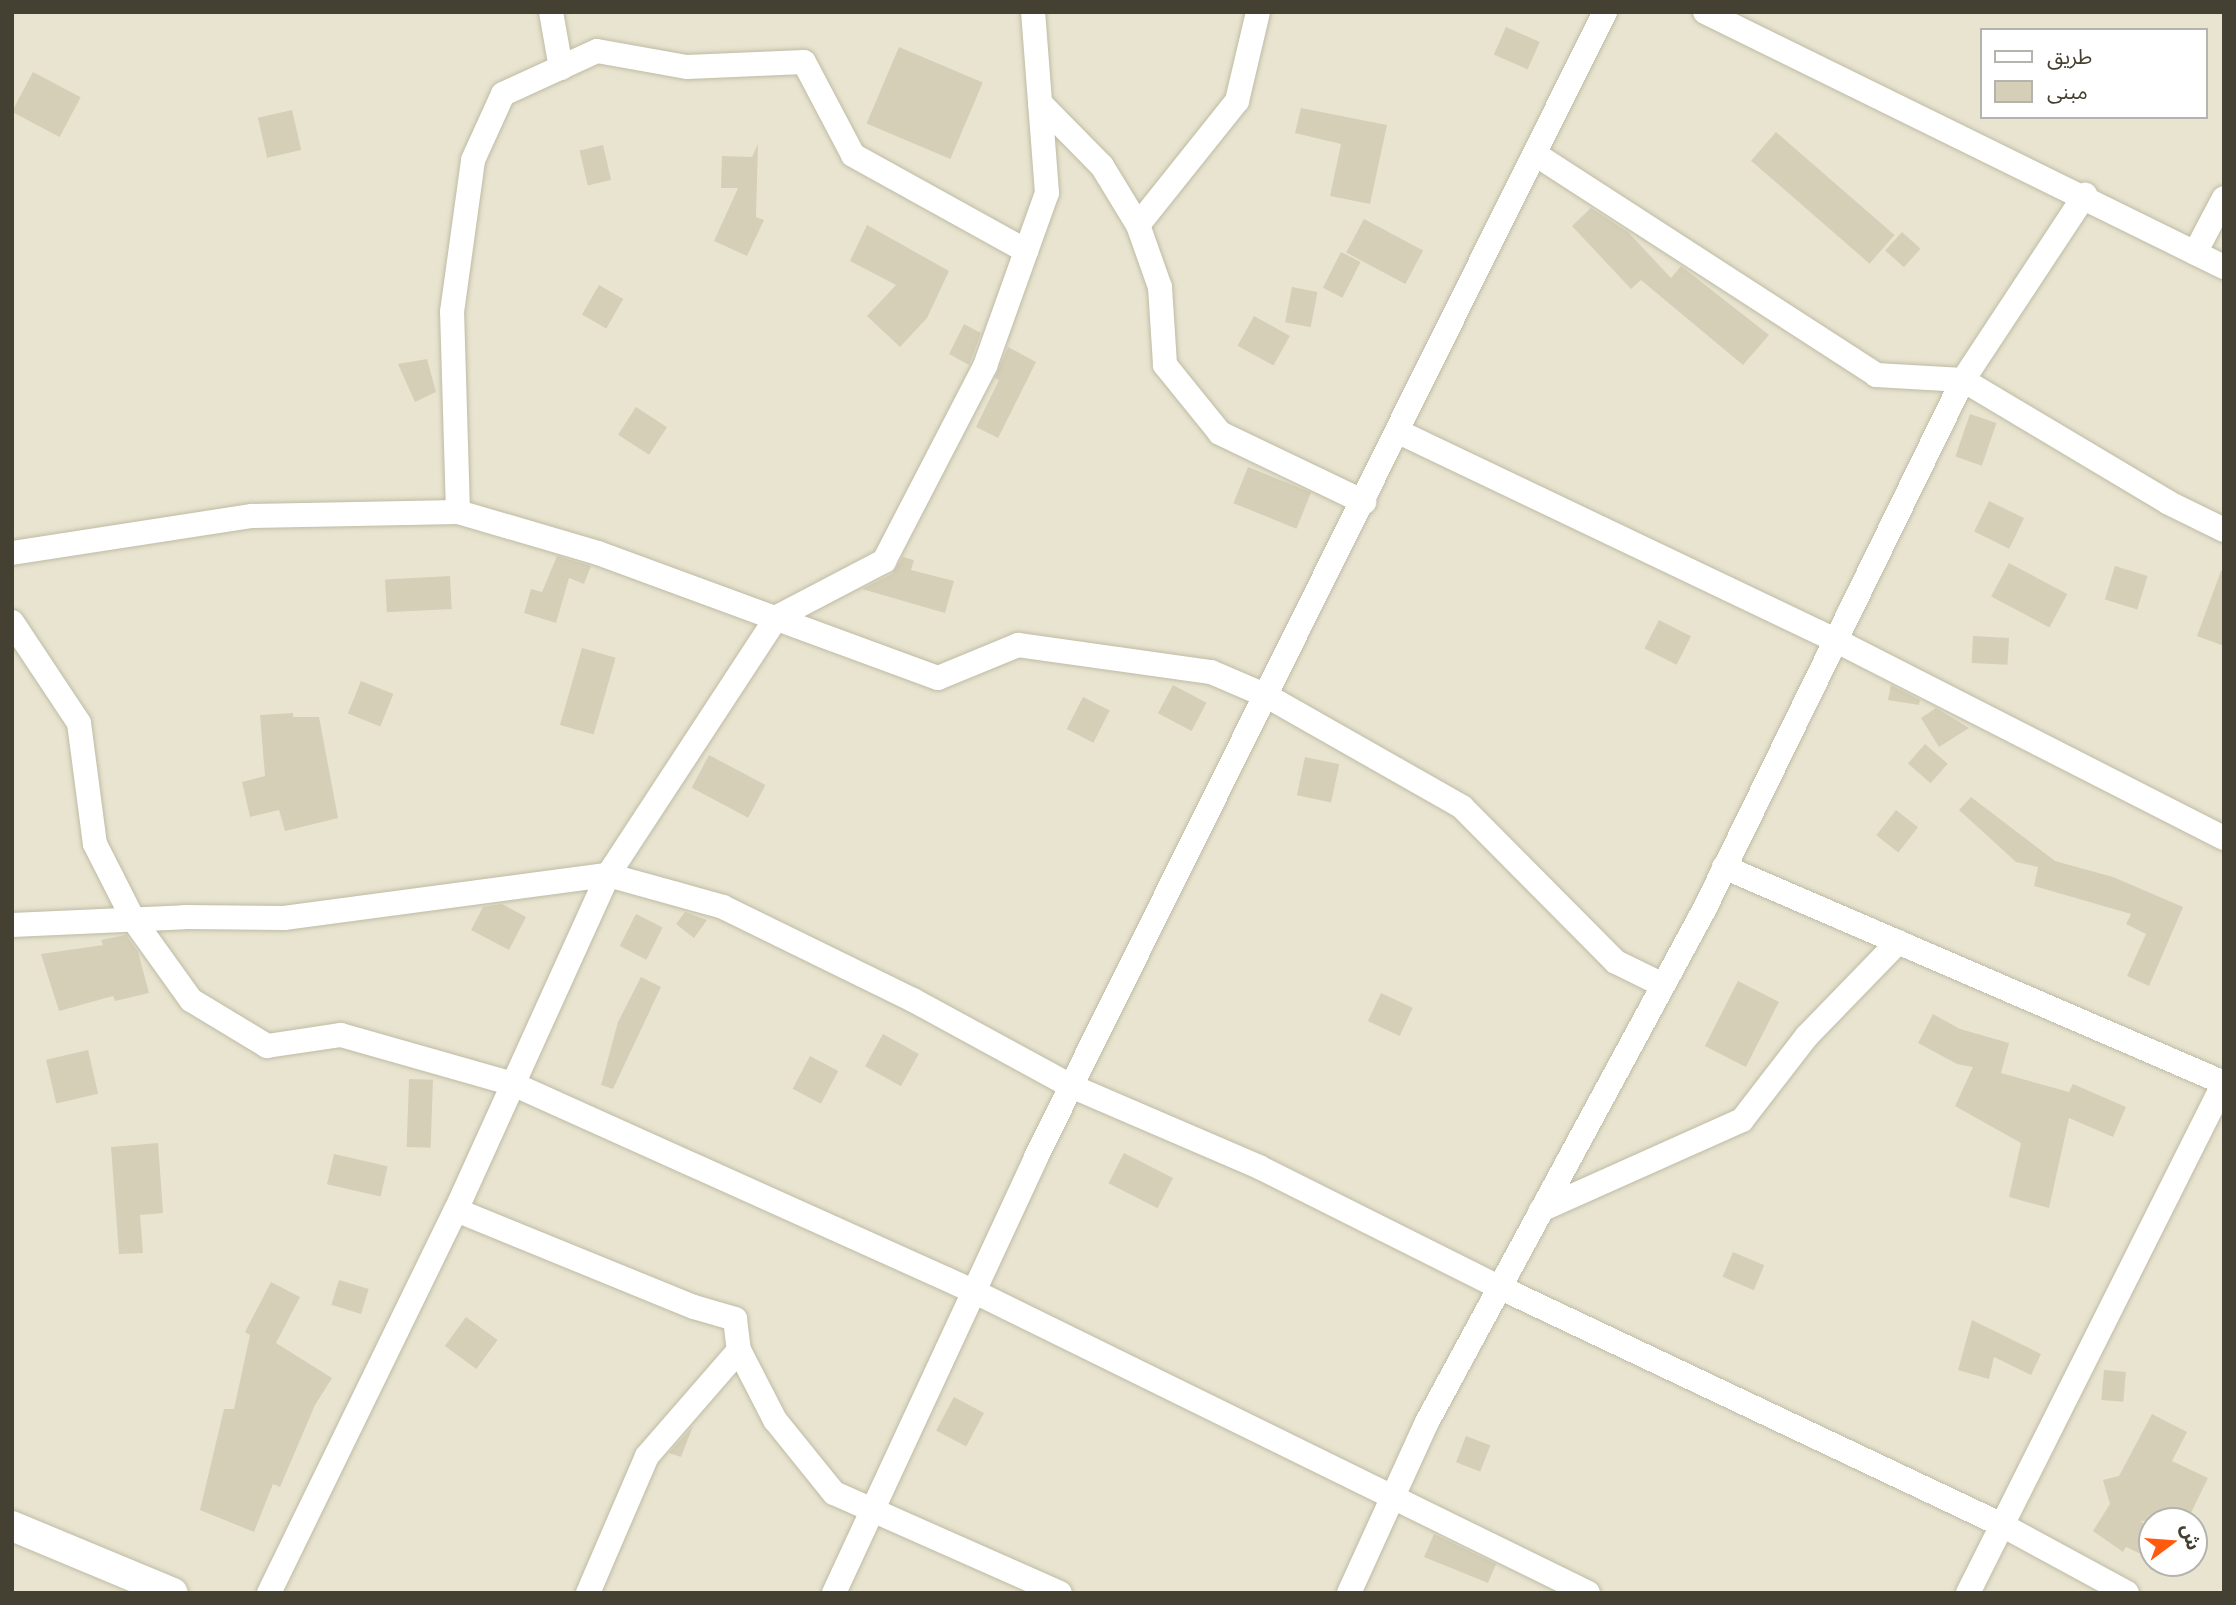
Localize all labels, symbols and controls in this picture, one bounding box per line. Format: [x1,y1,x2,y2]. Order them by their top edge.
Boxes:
legend [1980,28,2208,119]
text: طريق [2047,42,2092,70]
text: مبنى [2047,77,2088,105]
north arrow [2138,1507,2208,1577]
text: ش [2175,1521,2207,1553]

